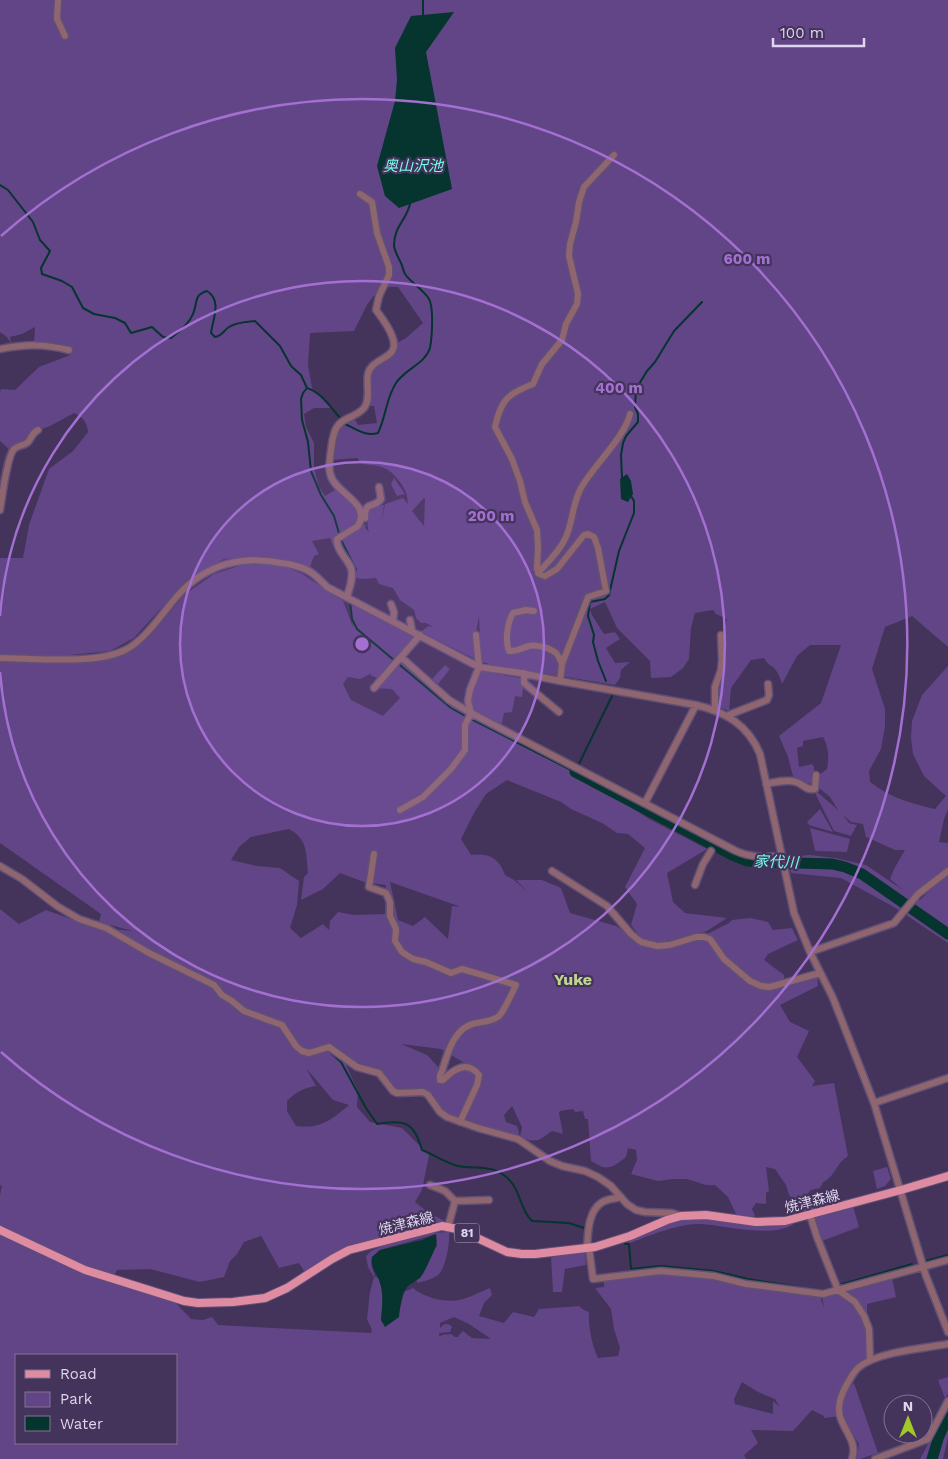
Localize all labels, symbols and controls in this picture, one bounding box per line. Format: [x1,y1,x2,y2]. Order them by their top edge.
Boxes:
scale bar [773,15,864,47]
text: 100 m [780,24,824,42]
water label: 奥山沢池 [383,157,445,175]
text: 600 m [724,250,770,268]
text: 400 m [595,379,643,397]
text: 200 m [468,507,514,525]
centre of rings [353,635,371,653]
water label: 家代川 [753,852,801,872]
district label: Yuke [554,970,592,989]
street label: 焼津森線 [783,1186,841,1216]
street label: 焼津森線 [377,1208,435,1238]
road number: 81 [454,1224,480,1242]
legend [15,1354,178,1444]
text: Road [60,1365,97,1383]
text: Park [60,1390,93,1408]
north arrow [883,1394,933,1444]
text: N [903,1398,913,1414]
text: Water [60,1415,103,1433]

